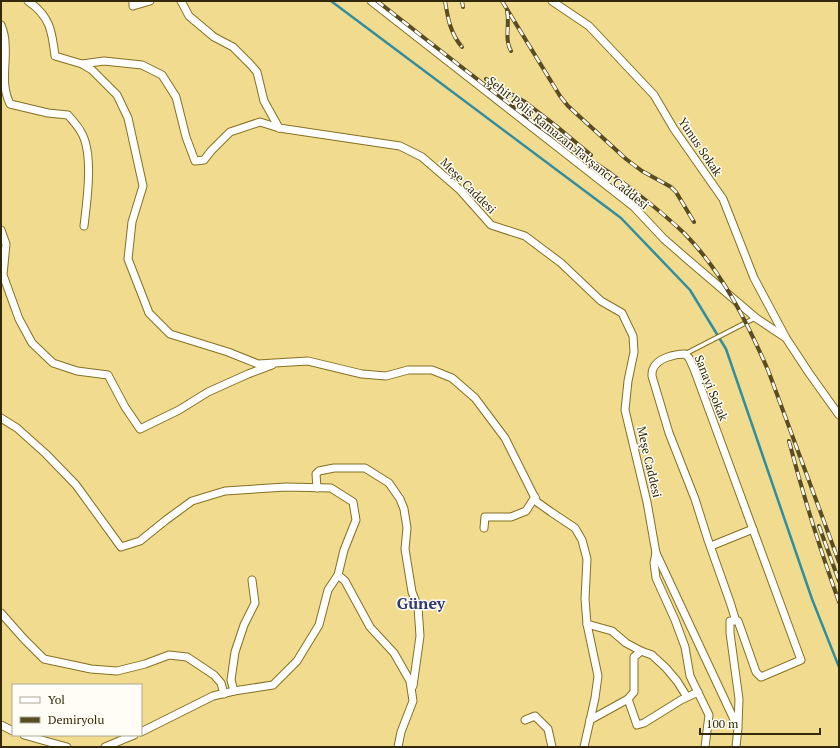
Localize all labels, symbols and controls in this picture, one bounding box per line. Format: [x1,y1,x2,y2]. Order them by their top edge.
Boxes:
street label: Şehit Polis Ramazan Tavşancı Caddesi [485,73,652,213]
street label: Yunus Sokak [675,115,726,179]
street label: Meşe Caddesi [437,155,500,217]
street label: Sanayi Sokak [691,353,732,424]
street label: Meşe Caddesi [634,425,665,499]
district label: Güney [397,592,446,614]
legend [12,684,142,736]
text: Yol [48,692,65,707]
scale bar [700,710,820,736]
text: Demiryolu [48,712,104,727]
text: 100 m [706,716,739,731]

